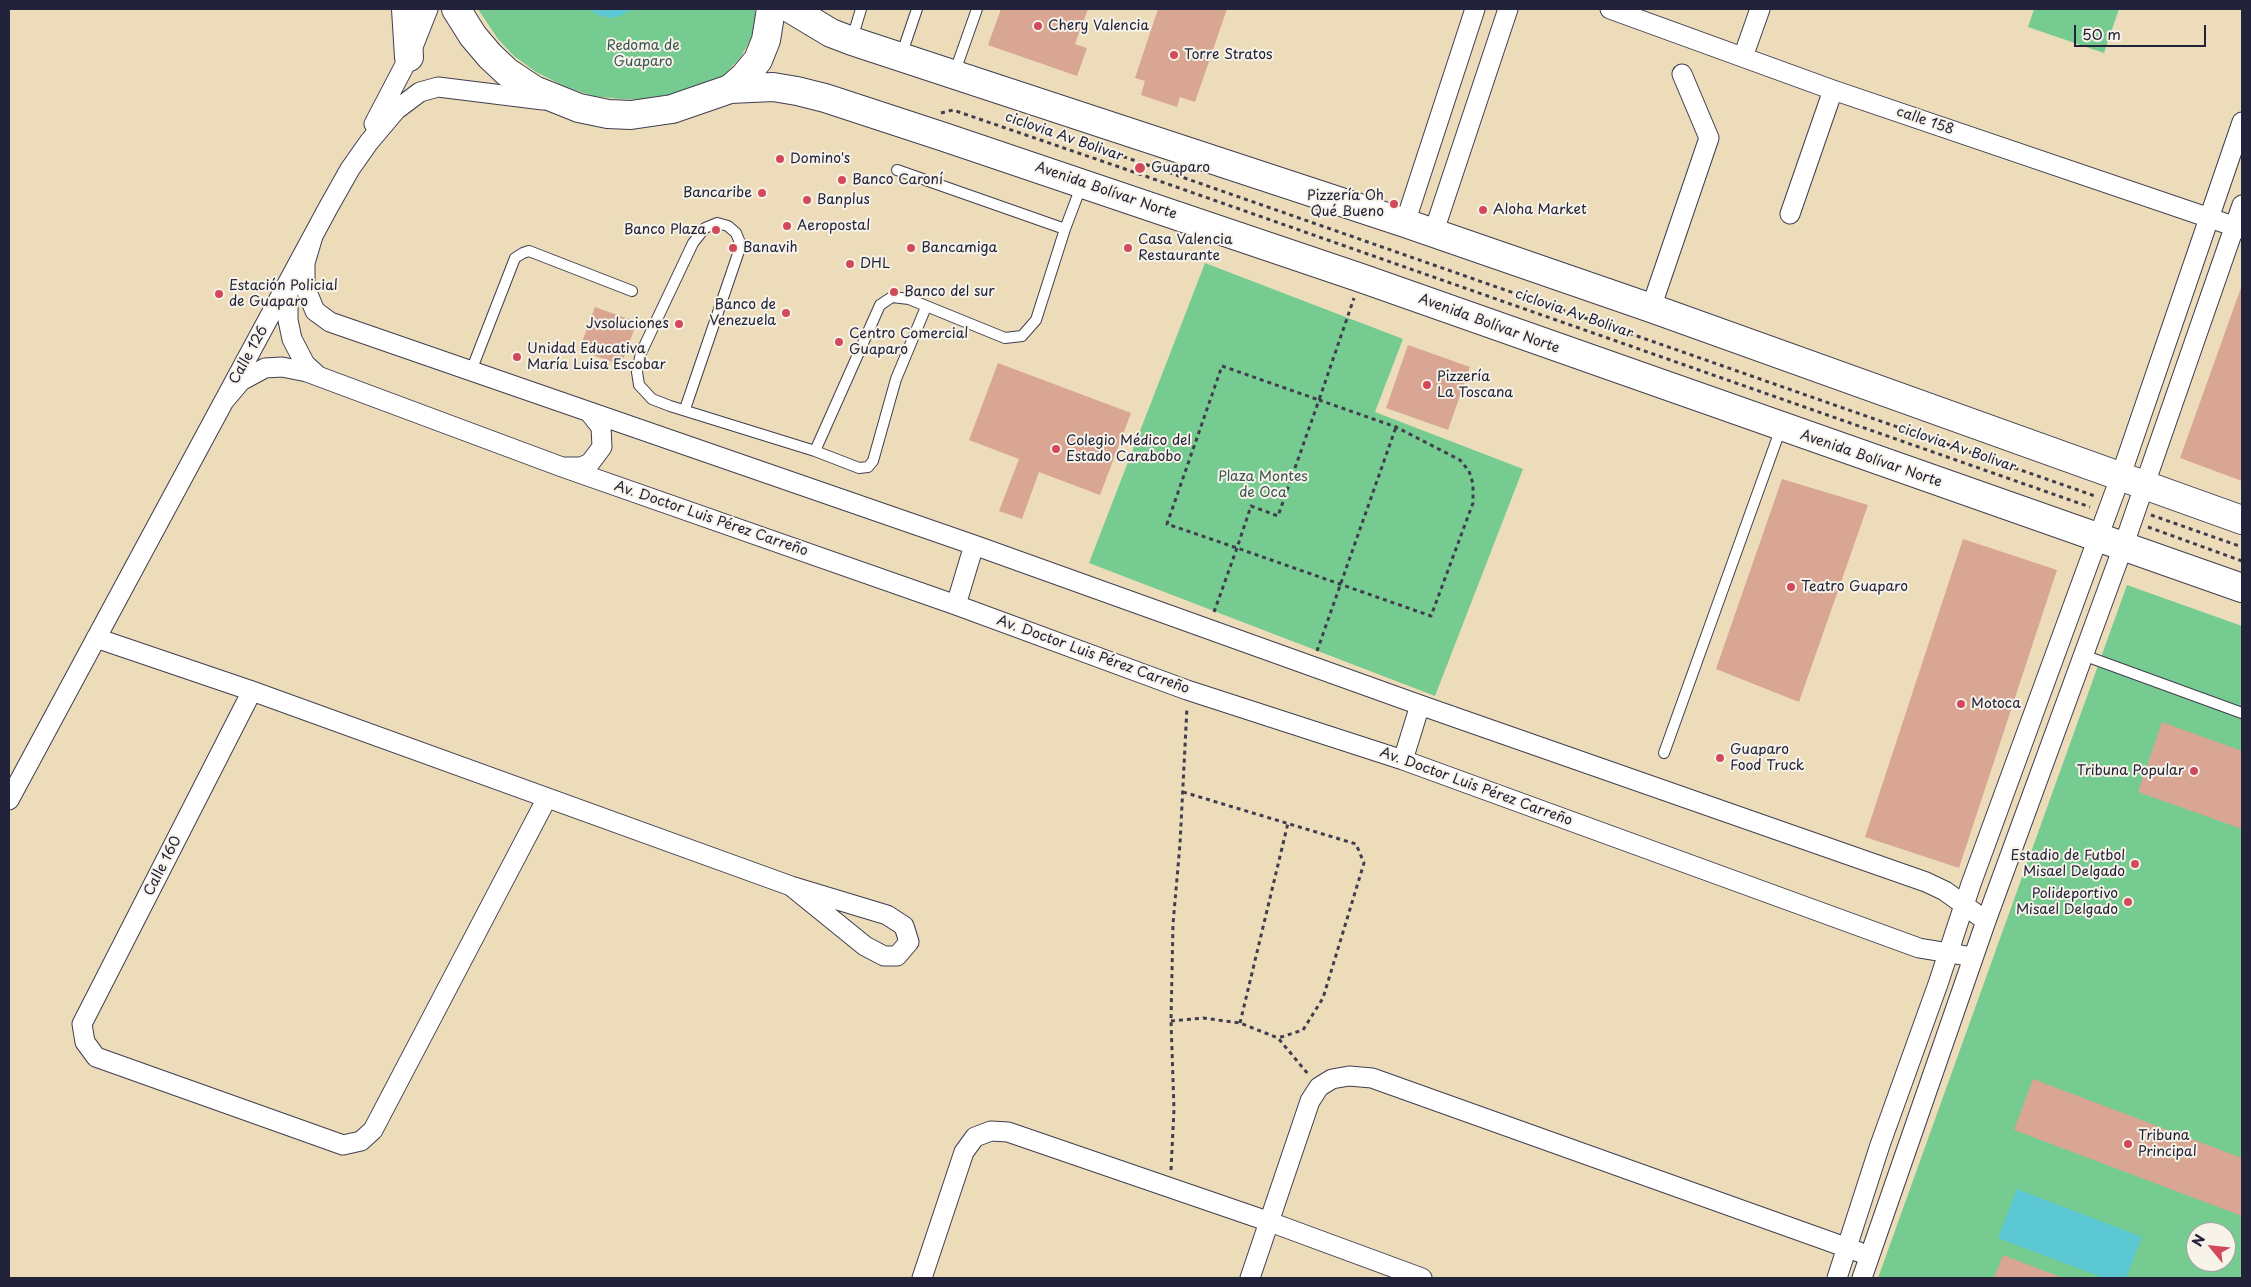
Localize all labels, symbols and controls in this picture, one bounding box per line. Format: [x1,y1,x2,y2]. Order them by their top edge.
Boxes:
scale bar [2076,15,2208,47]
place label: Chery Valencia [1048,18,1149,34]
marker: Chery Valencia [1032,20,1044,32]
text: 50 m [2082,22,2121,45]
park label: Redoma de Guaparo [606,38,680,70]
place label: Torre Stratos [1184,47,1272,63]
marker: Torre Stratos [1168,49,1180,61]
street label: calle 158 [1894,103,1956,139]
street label: ciclovia Av Bolivar [1003,109,1125,165]
place label: Domino's [790,151,850,167]
marker: Domino's [774,153,786,165]
street label: Avenida Bolívar Norte [1033,159,1179,223]
place label: Guaparo [1151,160,1210,176]
marker: Guaparo [1133,161,1147,175]
place label: Banco Caroní [852,172,943,188]
marker: Banco Caroní [836,174,848,186]
place label: Bancaribe [683,185,752,201]
marker: Bancaribe [756,187,768,199]
place label: Pizzería Oh Qué Bueno [1307,188,1384,220]
place label: Banplus [817,192,870,208]
marker: Banplus [801,194,813,206]
marker: Pizzería Oh Qué Bueno [1388,198,1400,210]
place label: Aloha Market [1493,202,1587,218]
marker: Aloha Market [1477,204,1489,216]
place label: Aeropostal [797,218,870,234]
marker: Aeropostal [781,220,793,232]
place label: Banco Plaza [624,222,706,238]
marker: Banco Plaza [710,224,722,236]
place label: Casa Valencia Restaurante [1138,232,1232,264]
place label: Banavih [743,240,798,256]
place label: Bancamiga [921,240,997,256]
marker: Banavih [727,242,739,254]
marker: Bancamiga [905,242,917,254]
marker: Casa Valencia Restaurante [1122,242,1134,254]
place label: DHL [860,256,890,272]
marker: DHL [844,258,856,270]
place label: Estación Policial de Guaparo [229,278,338,310]
place label: Banco del sur [904,284,995,300]
marker: Banco del sur [888,286,900,298]
street label: ciclovia Av Bolivar [1513,286,1635,342]
marker: Estación Policial de Guaparo [213,288,225,300]
street label: Avenida Bolívar Norte [1416,291,1562,357]
place label: Banco de Venezuela [709,297,776,330]
marker: Banco de Venezuela [780,307,792,319]
place label: Jvsoluciones [586,316,669,332]
marker: Jvsoluciones [673,318,685,330]
street label: Calle 126 [226,323,272,387]
place label: Centro Comercial Guaparo [849,326,968,358]
marker: Centro Comercial Guaparo [833,336,845,348]
place label: Unidad Educativa María Luisa Escobar [527,341,666,374]
marker: Unidad Educativa María Luisa Escobar [511,351,523,363]
place label: Pizzería La Toscana [1437,369,1513,402]
marker: Pizzería La Toscana [1421,379,1433,391]
street label: ciclovia Av Bolivar [1896,420,2018,476]
street label: Avenida Bolívar Norte [1798,427,1944,491]
place label: Colegio Médico del Estado Carabobo [1066,433,1191,466]
marker: Colegio Médico del Estado Carabobo [1050,443,1062,455]
park label: Plaza Montes de Oca [1218,469,1308,502]
street label: Av. Doctor Luis Pérez Carreño [612,478,810,560]
place label: Teatro Guaparo [1801,579,1908,595]
marker: Teatro Guaparo [1785,581,1797,593]
street label: Av. Doctor Luis Pérez Carreño [994,612,1192,698]
place label: Motoca [1971,696,2021,712]
marker: Motoca [1955,698,1967,710]
place label: Guaparo Food Truck [1730,742,1804,774]
street label: Av. Doctor Luis Pérez Carreño [1377,744,1575,830]
marker: Guaparo Food Truck [1714,752,1726,764]
place label: Tribuna Popular [2076,763,2184,779]
marker: Tribuna Popular [2188,765,2200,777]
street label: Calle 160 [141,833,185,899]
place label: Estadio de Futbol Misael Delgado [2011,848,2125,880]
marker: Estadio de Futbol Misael Delgado [2129,858,2141,870]
place label: Polideportivo Misael Delgado [2016,886,2118,919]
marker: Polideportivo Misael Delgado [2122,896,2134,908]
place label: Tribuna Principal [2138,1128,2197,1160]
marker: Tribuna Principal [2122,1138,2134,1150]
north arrow [2186,1222,2236,1272]
text: N [2186,1230,2210,1250]

